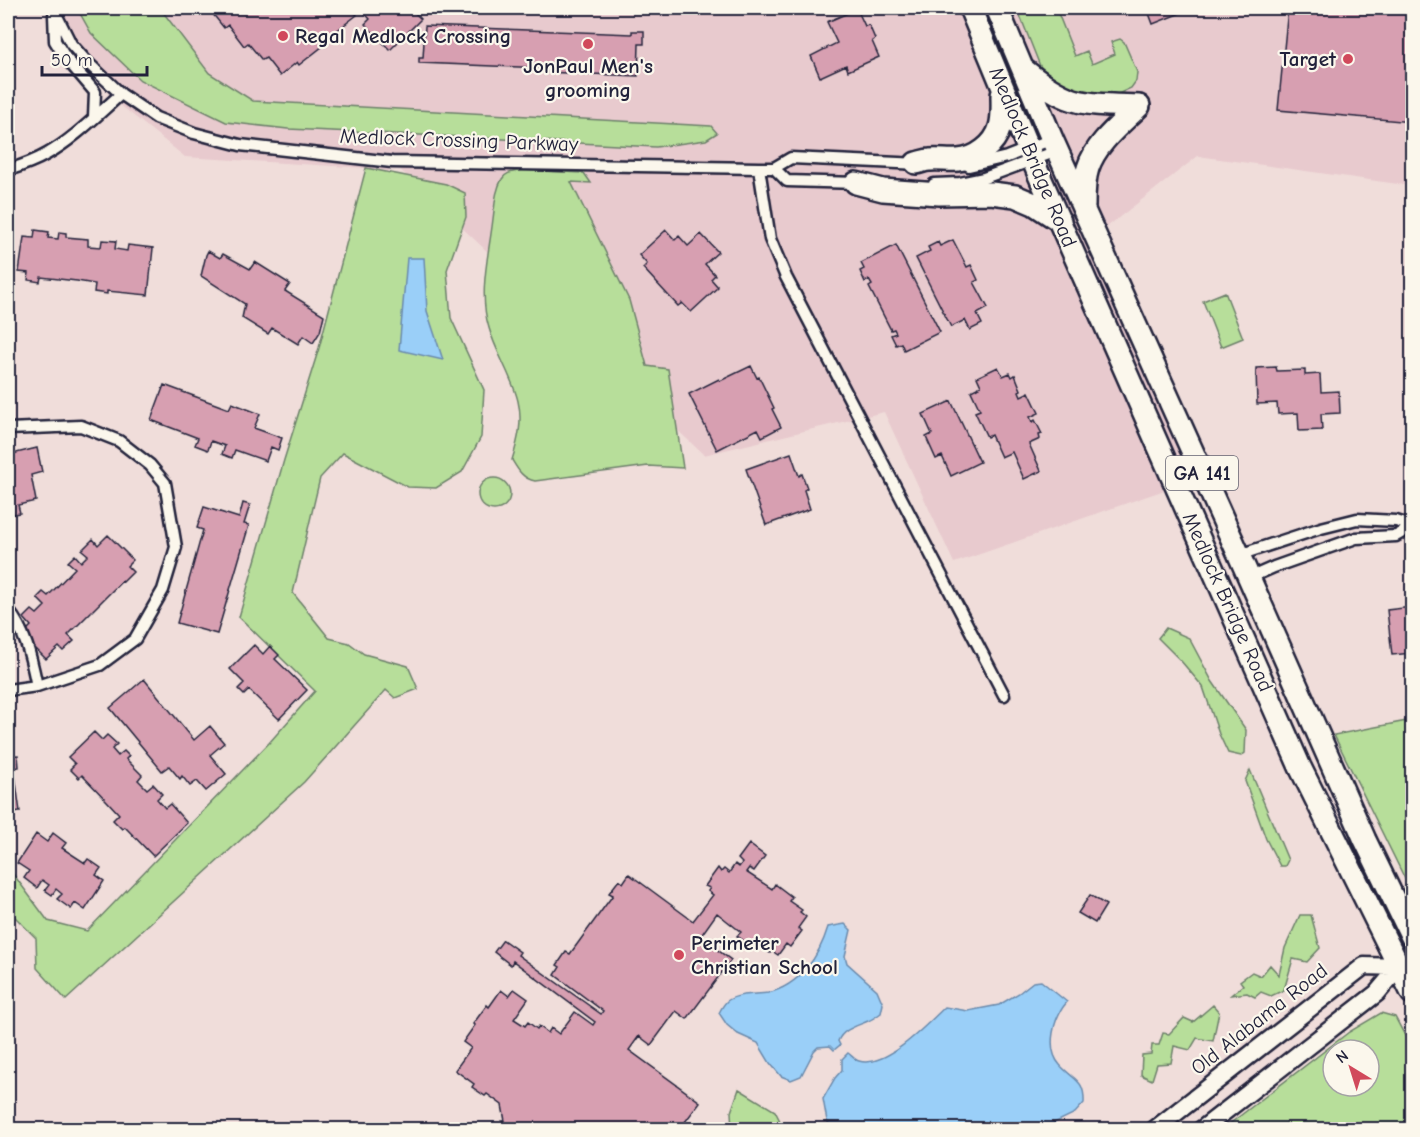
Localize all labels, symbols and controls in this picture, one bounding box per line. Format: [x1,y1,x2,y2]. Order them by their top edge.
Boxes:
place label: Regal Medlock Crossing [295,24,511,48]
marker: Regal Medlock Crossing [276,29,290,43]
marker: JonPaul Men's grooming [581,37,595,51]
scale bar [42,39,147,77]
place label: Target [1279,47,1337,71]
text: 50 m [51,50,93,71]
marker: Target [1341,52,1355,66]
place label: JonPaul Men's grooming [523,54,653,102]
street label: Medlock Bridge Road [984,63,1082,251]
street label: Medlock Crossing Parkway [339,124,579,156]
road number: GA 141 [1166,456,1238,490]
street label: Medlock Bridge Road [1178,509,1278,695]
place label: Perimeter Christian School [691,931,838,979]
marker: Perimeter Christian School [672,948,686,962]
street label: Old Alabama Road [1186,958,1332,1080]
north arrow [1321,1038,1381,1098]
text: N [1333,1047,1352,1067]

